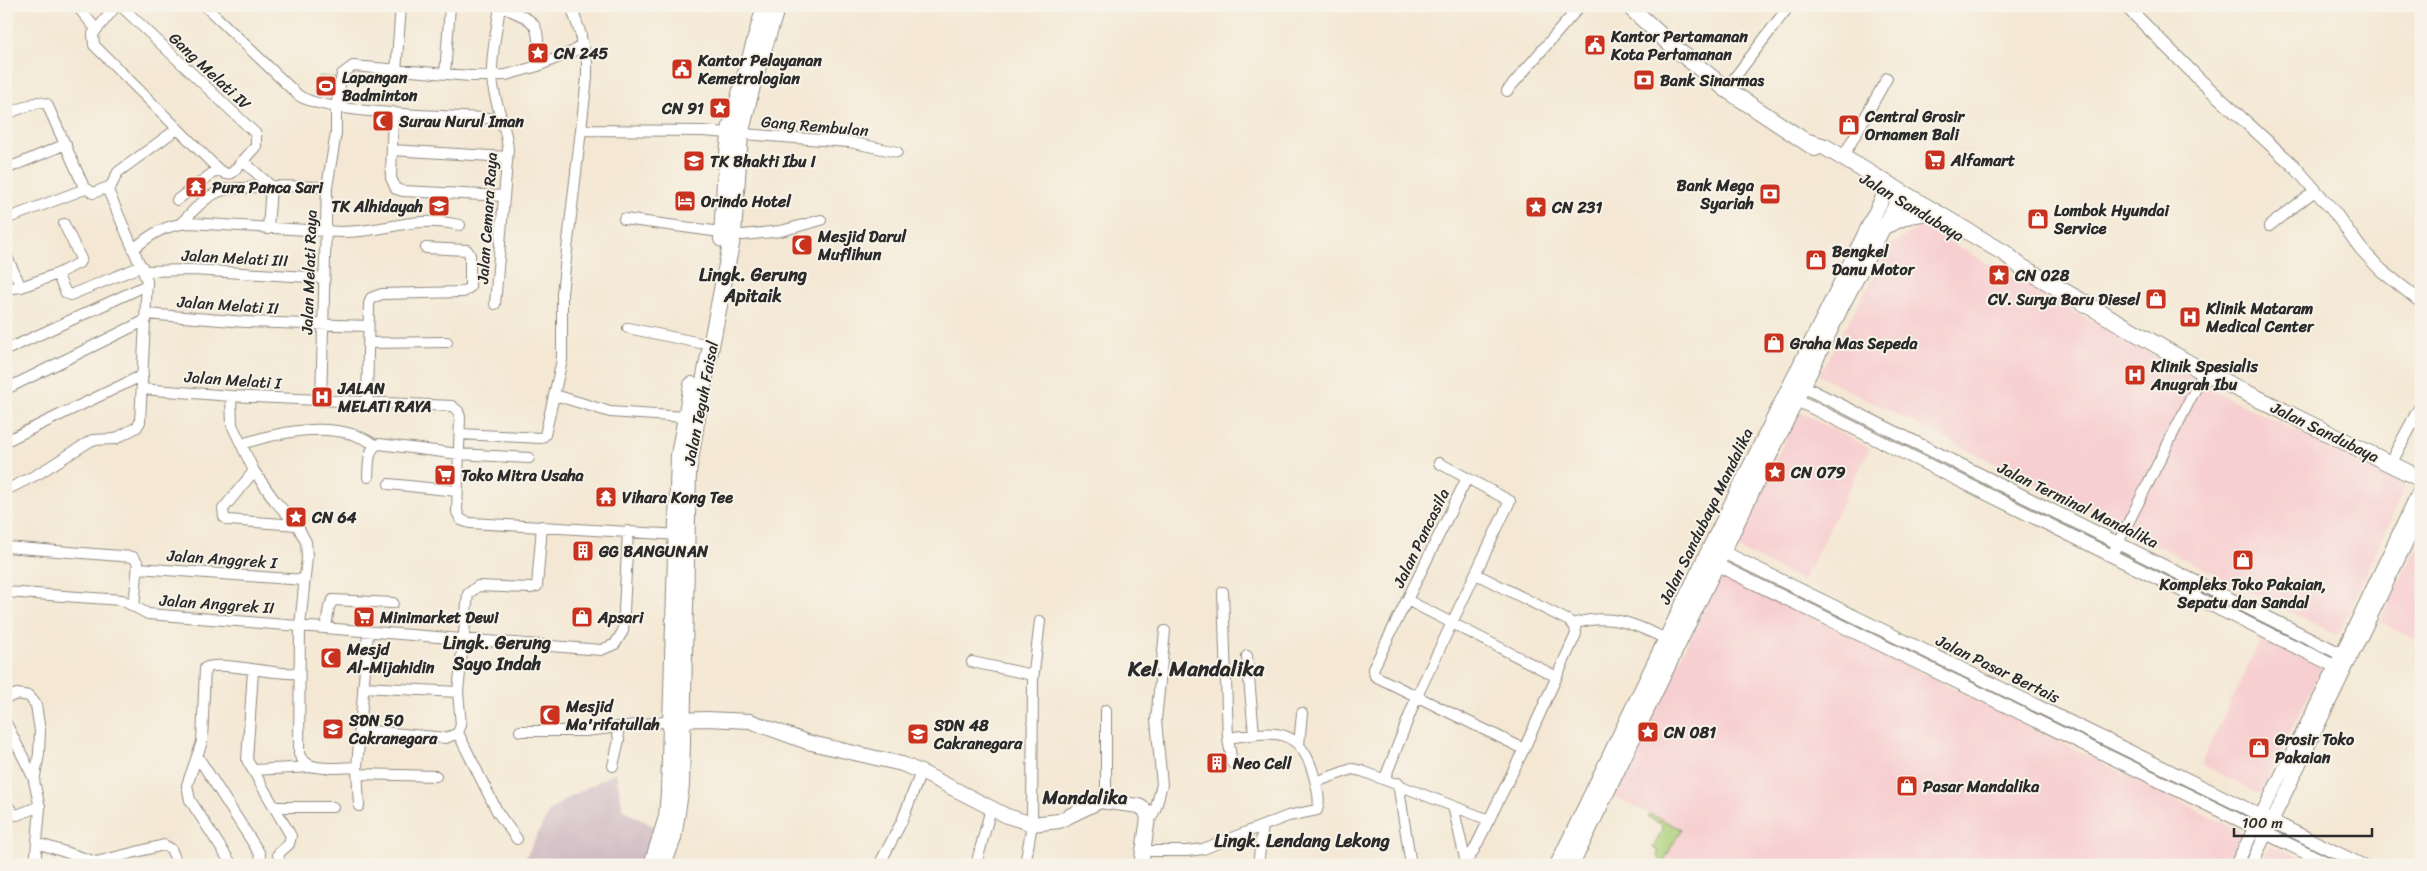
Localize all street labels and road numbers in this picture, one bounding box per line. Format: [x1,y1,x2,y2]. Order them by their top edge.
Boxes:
street label: Gang Melati IV [162,25,259,118]
street label: Gang Rembulan [760,107,870,145]
street label: Jalan Cemara Raya [468,151,506,286]
street label: Jalan Sandubaya [1853,164,1970,250]
street label: Jalan Melati Raya [292,209,326,336]
street label: Jalan Melati III [180,241,289,275]
street label: Jalan Melati II [175,287,280,323]
street label: Jalan Teguh Faisal [675,338,727,469]
street label: Jalan Melati I [183,362,284,398]
street label: Jalan Sandubaya [2265,393,2384,471]
street label: Jalan Sandubaya Mandalika [1650,423,1761,610]
street label: Jalan Terminal Mandalika [1992,453,2163,557]
street label: Jalan Pancasila [1384,483,1458,594]
street label: Jalan Anggrek I [165,541,280,577]
street label: Jalan Anggrek II [158,585,275,622]
street label: Jalan Pasar Bertais [1930,626,2066,712]

